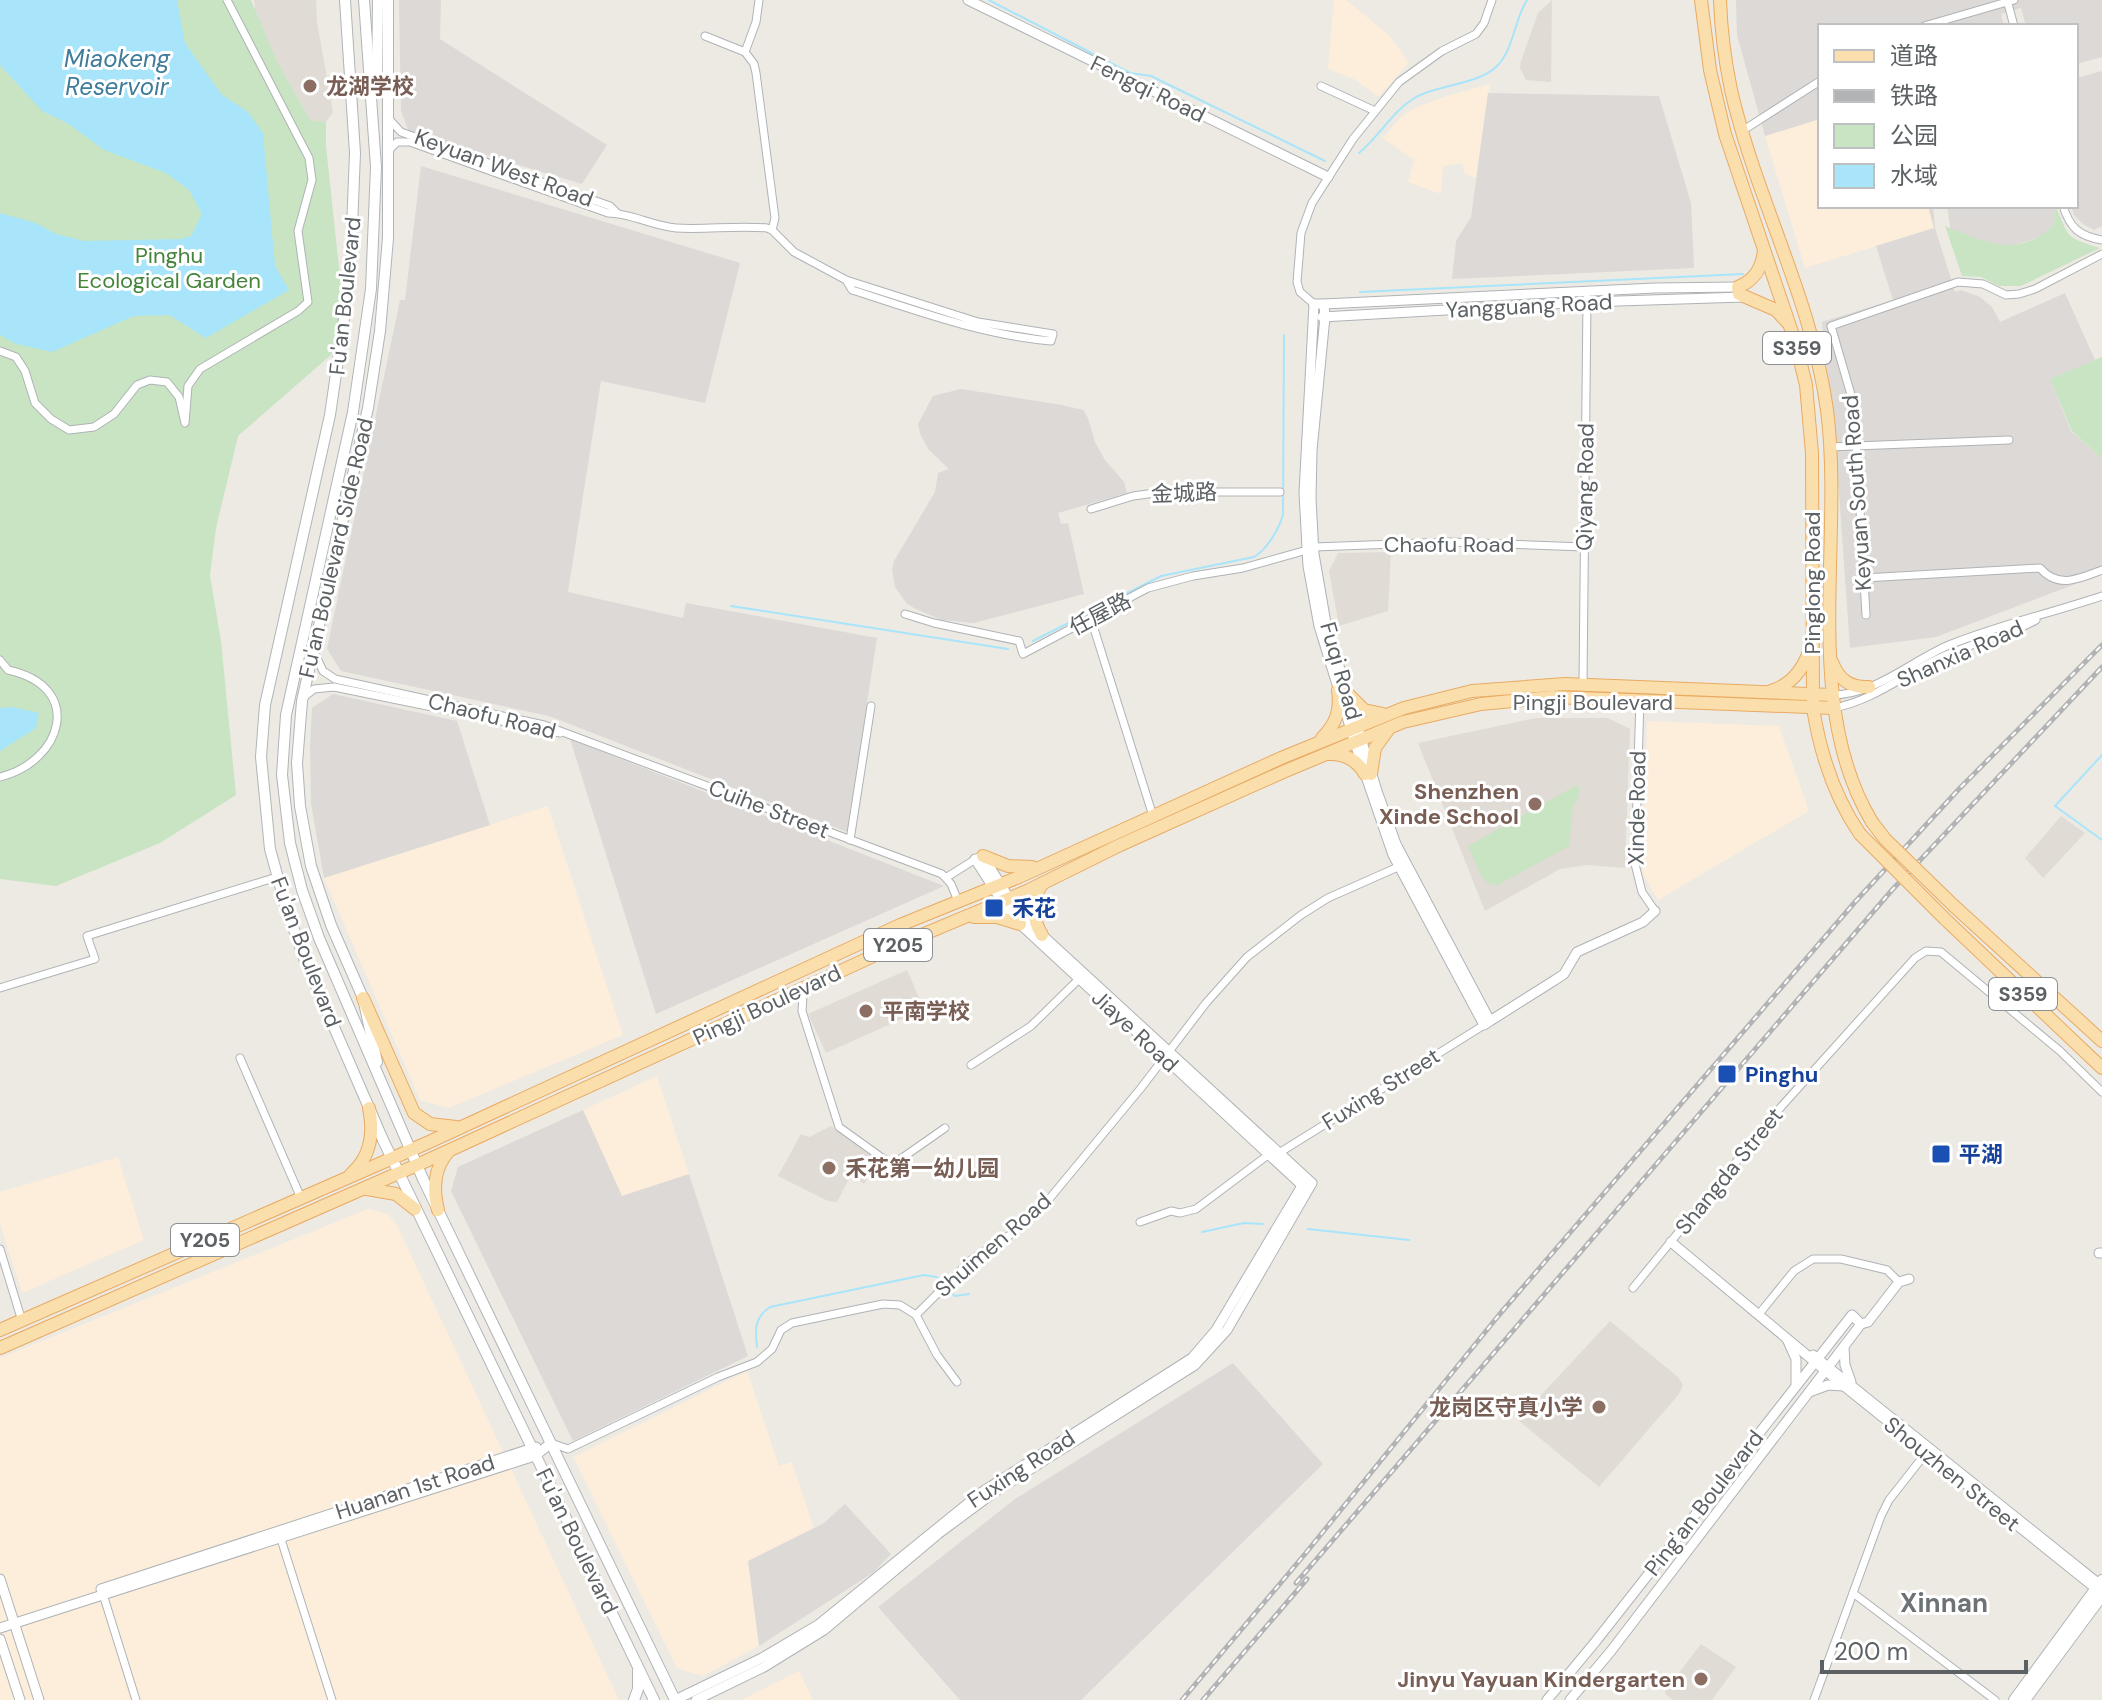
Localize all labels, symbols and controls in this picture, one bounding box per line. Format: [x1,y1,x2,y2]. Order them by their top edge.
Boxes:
legend [1818,24,2078,208]
text: 道路 [1890,40,1938,71]
water label: Miaokeng Reservoir [64,43,171,102]
street label: Fengqi Road [1086,49,1210,129]
place label: 龙湖学校 [326,72,414,101]
marker: 龙湖学校 [301,77,319,95]
text: 铁路 [1890,80,1938,111]
text: 公园 [1890,120,1938,151]
street label: Keyuan West Road [411,122,597,214]
text: 水域 [1890,160,1938,191]
street label: Fu'an Boulevard [322,216,368,376]
park label: Pinghu Ecological Garden [77,241,261,295]
street label: Yangguang Road [1445,287,1613,325]
road number: S359 [1763,332,1831,364]
street label: Keyuan South Road [1836,394,1878,592]
street label: Fu'an Boulevard Side Road [292,415,380,681]
street label: Qiyang Road [1569,423,1601,551]
street label: 金城路 [1151,477,1217,509]
street label: Pinglong Road [1798,512,1827,654]
street label: Chaofu Road [1384,530,1514,559]
street label: 任屋路 [1064,586,1136,642]
street label: Shanxia Road [1892,613,2028,695]
street label: Fuqi Road [1313,619,1369,723]
street label: Chaofu Road [425,686,559,746]
street label: Pingji Boulevard [1513,688,1673,717]
street label: Xinde Road [1622,750,1652,866]
street label: Cuihe Street [705,773,833,845]
place label: Shenzhen Xinde School [1379,777,1519,831]
marker: Shenzhen Xinde School [1526,795,1544,813]
street label: Fu'an Boulevard [264,873,348,1031]
place label: 禾花 [1012,894,1056,923]
marker: 禾花 [983,897,1005,919]
road number: Y205 [864,929,932,961]
street label: Pingji Boulevard [688,958,846,1052]
road number: S359 [1989,978,2057,1010]
street label: Jiaye Road [1085,983,1185,1079]
place label: 平南学校 [882,997,970,1026]
marker: 平南学校 [857,1002,875,1020]
street label: Fuxing Street [1317,1041,1445,1137]
place label: Pinghu [1745,1060,1818,1089]
marker: Pinghu [1716,1063,1738,1085]
street label: Shangda Street [1669,1101,1789,1241]
place label: 平湖 [1959,1140,2003,1169]
marker: 平湖 [1930,1143,1952,1165]
place label: 禾花第一幼儿园 [845,1154,999,1183]
marker: 禾花第一幼儿园 [820,1159,838,1177]
street label: Shuimen Road [929,1186,1057,1304]
road number: Y205 [171,1224,239,1256]
place label: 龙岗区守真小学 [1429,1393,1583,1422]
marker: 龙岗区守真小学 [1590,1398,1608,1416]
street label: Shouzhen Street [1878,1410,2026,1538]
street label: Fuxing Road [962,1423,1080,1515]
street label: Ping'an Boulevard [1638,1424,1770,1582]
street label: Huanan 1st Road [332,1448,498,1526]
street label: Fu'an Boulevard [529,1463,625,1619]
district label: Xinnan [1900,1586,1988,1620]
scale bar [1822,1624,2026,1674]
text: 200 m [1834,1636,1908,1667]
place label: Jinyu Yayuan Kindergarten [1397,1665,1685,1694]
marker: Jinyu Yayuan Kindergarten [1692,1670,1710,1688]

